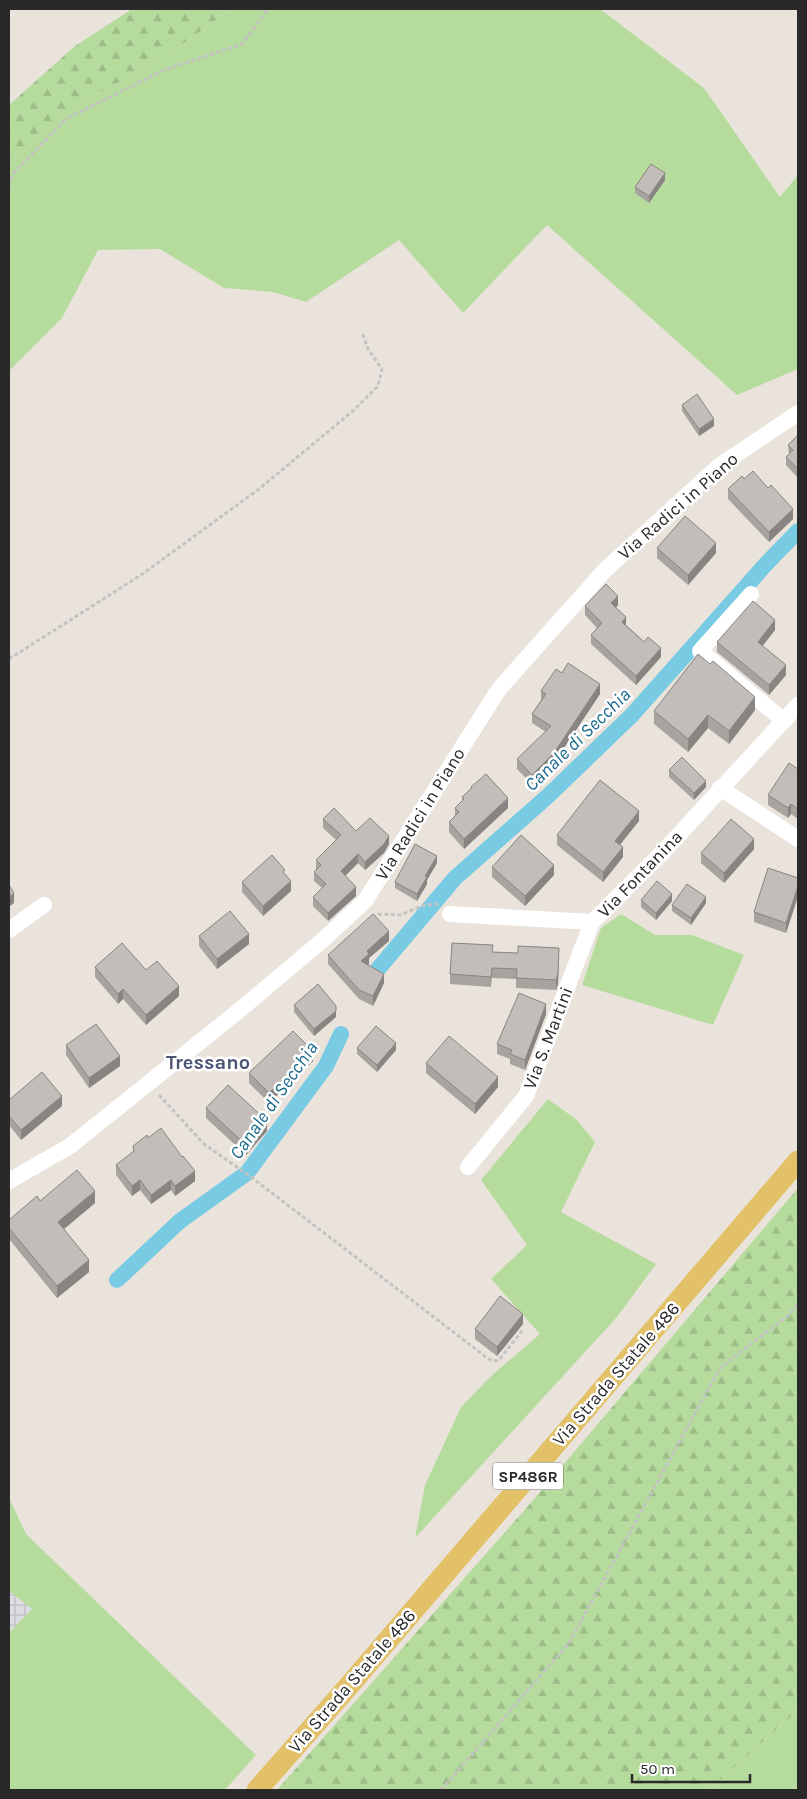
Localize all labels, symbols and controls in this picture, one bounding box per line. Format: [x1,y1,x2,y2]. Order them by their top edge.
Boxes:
street label: Via Radici in Piano [613,448,743,564]
water label: Canale di Secchia [520,684,635,796]
street label: Via Radici in Piano [370,744,470,884]
street label: Via Fontanina [593,826,687,922]
street label: Via S. Martini [518,984,578,1092]
water label: Canale di Secchia [225,1037,323,1164]
district label: Tressano [166,1051,250,1074]
street label: Via Strada Statale 486 [548,1298,684,1450]
road number: SP486R [493,1462,563,1490]
street label: Via Strada Statale 486 [284,1605,420,1757]
scale bar [632,1752,750,1784]
text: 50 m [640,1760,675,1778]

